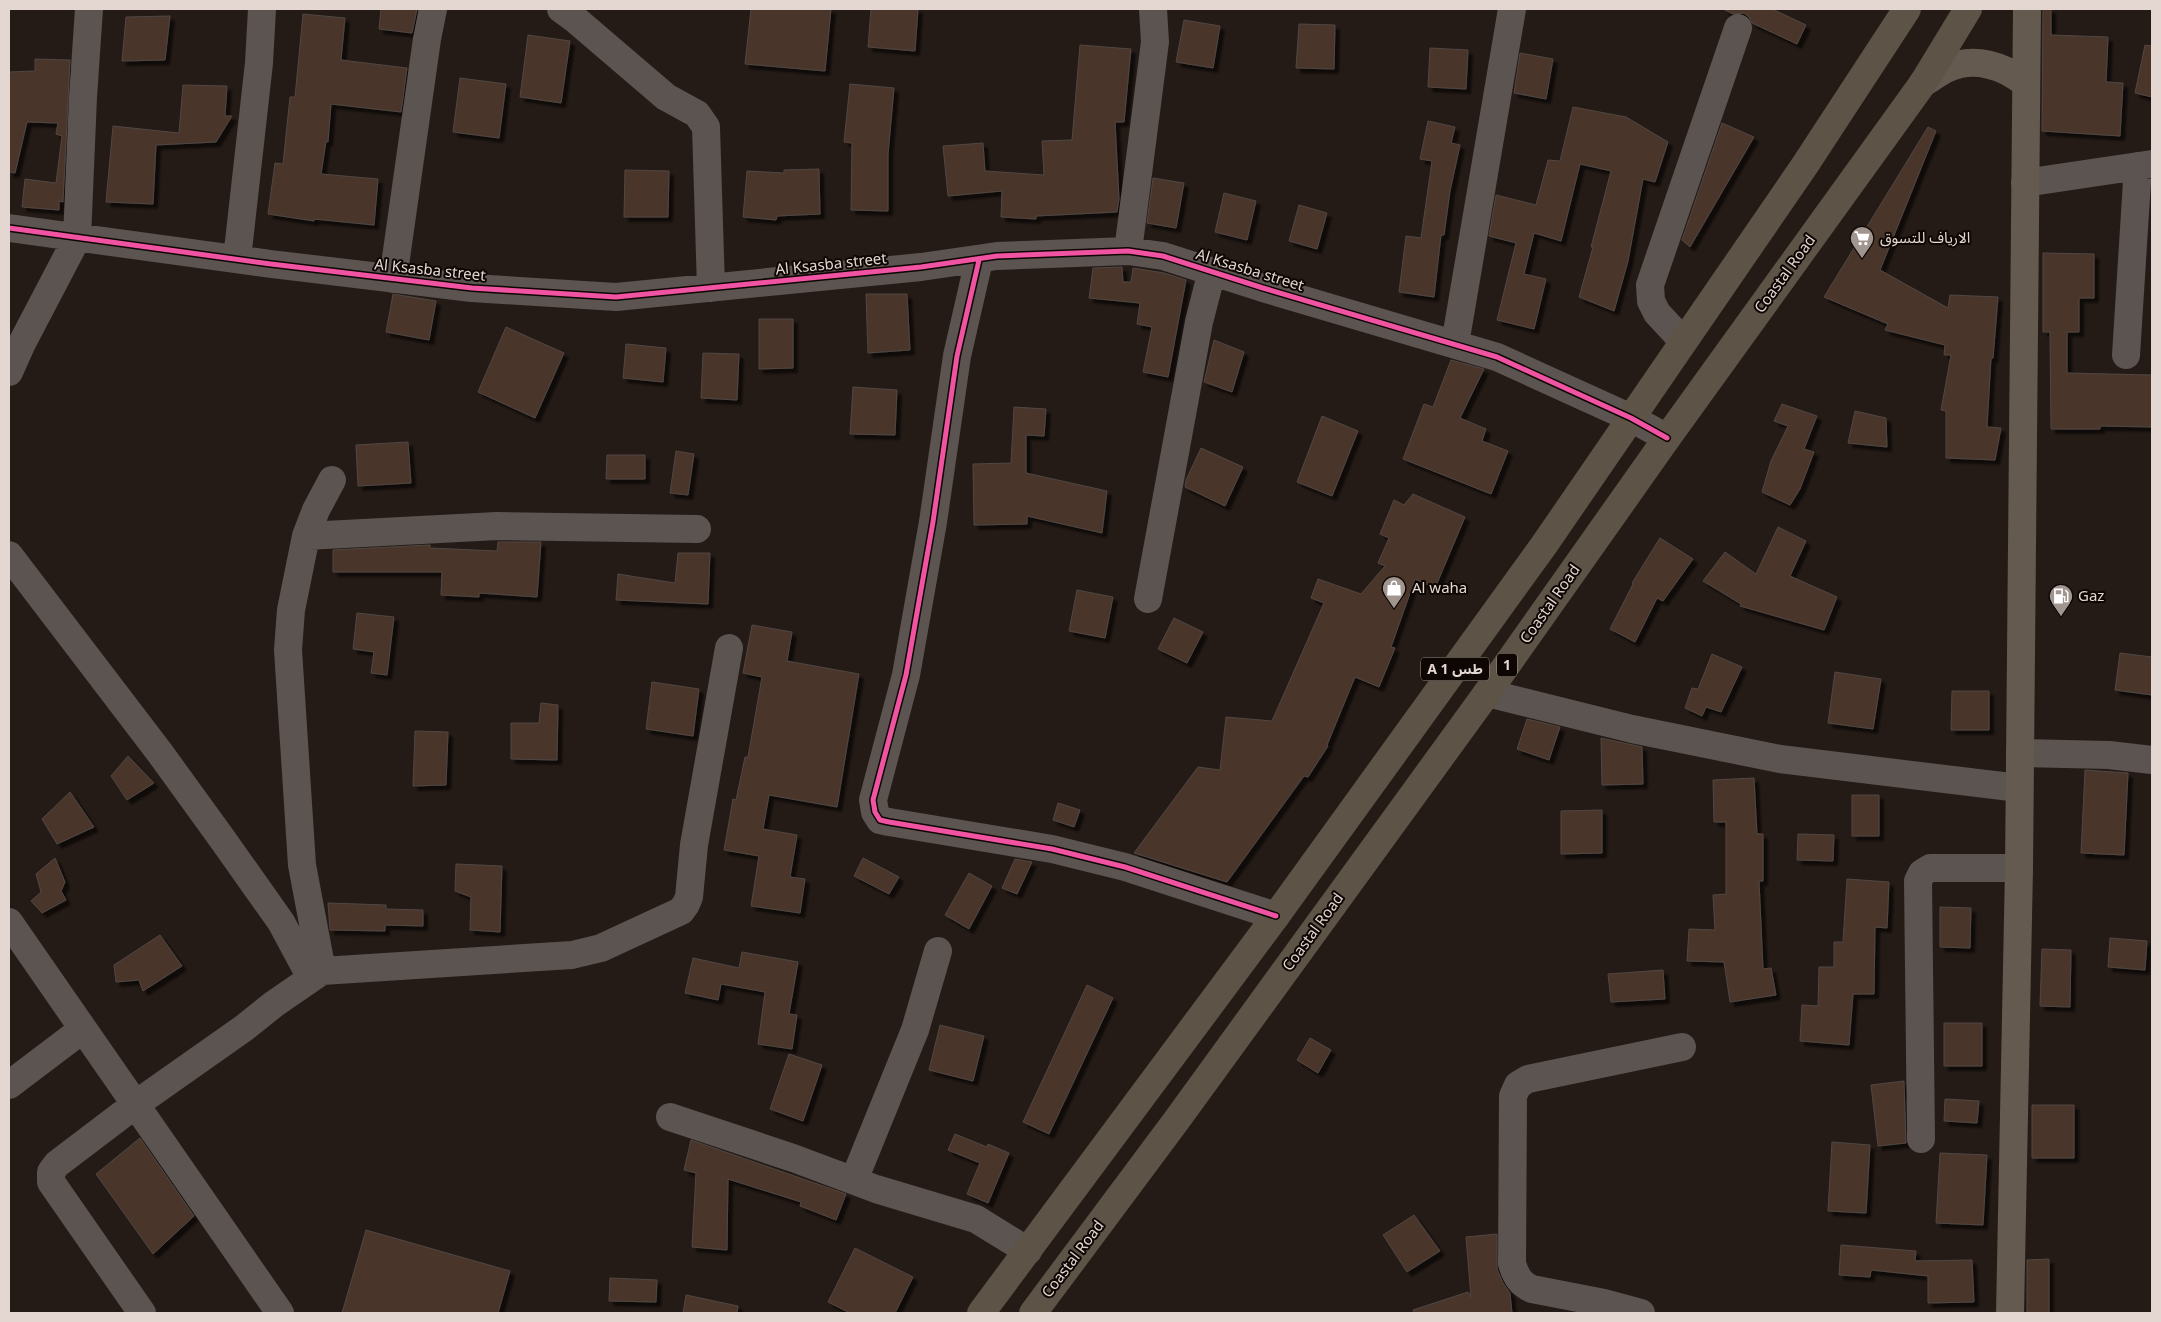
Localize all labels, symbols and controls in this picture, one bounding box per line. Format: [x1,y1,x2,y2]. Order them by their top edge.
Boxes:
supermarket icon: الارياف للتسوق [1849,225,1875,259]
place label: الارياف للتسوق [1880,227,1970,247]
street label: Coastal Road [1749,230,1819,316]
street label: Al Ksasba street [1194,243,1307,295]
street label: Al Ksasba street [774,247,888,279]
street label: Al Ksasba street [373,253,487,285]
street label: Coastal Road [1515,560,1584,647]
shop icon: Al waha [1381,575,1407,609]
place label: Al waha [1412,577,1467,597]
fuel station icon: Gaz [2048,583,2074,617]
place label: Gaz [2078,585,2104,605]
road number: 1 [1497,654,1517,676]
road number: A 1 طس [1421,658,1489,681]
street label: Coastal Road [1277,888,1347,974]
street label: Coastal Road [1037,1216,1108,1301]

